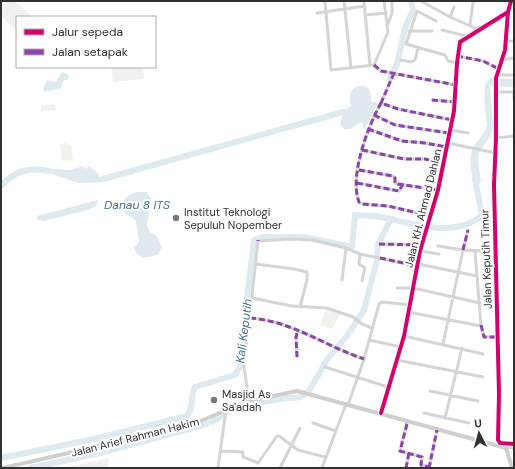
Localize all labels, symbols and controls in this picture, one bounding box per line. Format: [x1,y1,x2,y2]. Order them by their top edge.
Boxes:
legend [16,16,156,68]
text: Jalur sepeda [52,24,123,40]
text: Jalan setapak [52,44,128,60]
street label: Jalan KH. Ahmad Dahlan [401,147,445,269]
water label: Danau 8 ITS [104,197,170,213]
place label: Institut Teknologi Sepuluh Nopember [184,205,282,232]
street label: Jalan Keputih Timur [477,209,495,309]
marker: Institut Teknologi Sepuluh Nopember [171,213,181,223]
water label: Kali Keputih [232,298,256,364]
place label: Masjid As Sa'adah [222,387,271,414]
marker: Masjid As Sa'adah [209,395,219,405]
north arrow [459,413,499,453]
street label: Jalan Arief Rahman Hakim [70,414,201,460]
text: U [473,416,482,430]

